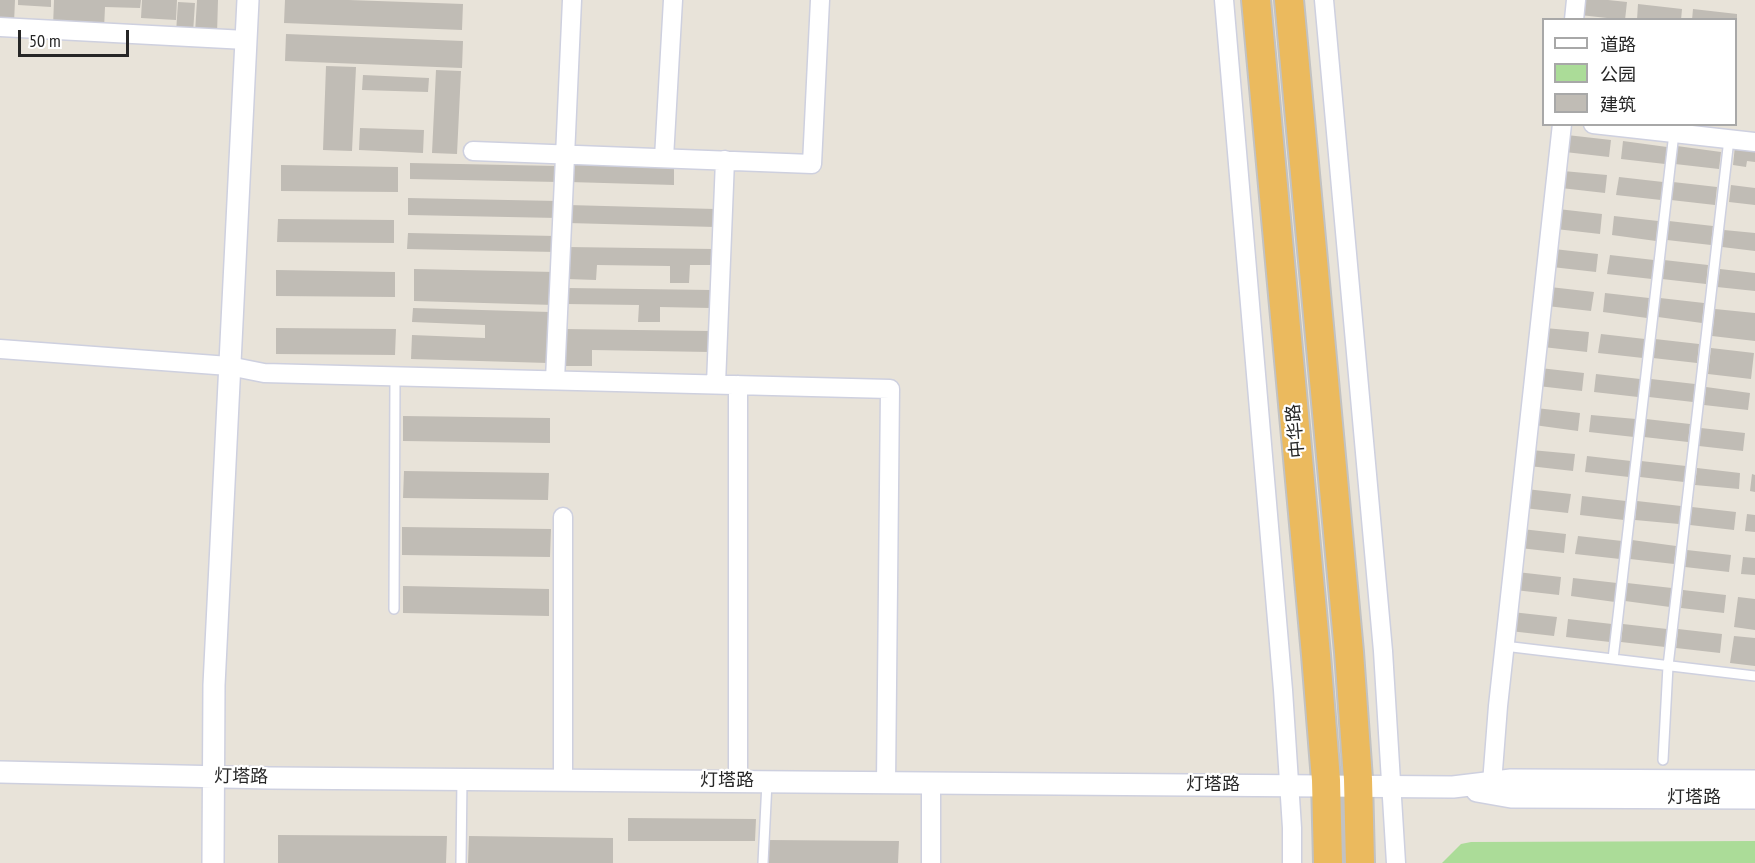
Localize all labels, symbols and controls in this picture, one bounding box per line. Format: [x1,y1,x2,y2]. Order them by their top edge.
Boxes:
scale bar [21,18,132,56]
legend [1542,18,1737,126]
text: 50 m [29,29,61,52]
text: 道路 [1600,33,1636,56]
text: 公园 [1600,63,1636,86]
text: 建筑 [1600,93,1636,116]
street label: 中华路 [1283,403,1309,459]
street label: 灯塔路 [214,766,268,788]
street label: 灯塔路 [700,770,754,792]
street label: 灯塔路 [1186,774,1240,796]
street label: 灯塔路 [1667,787,1721,809]

